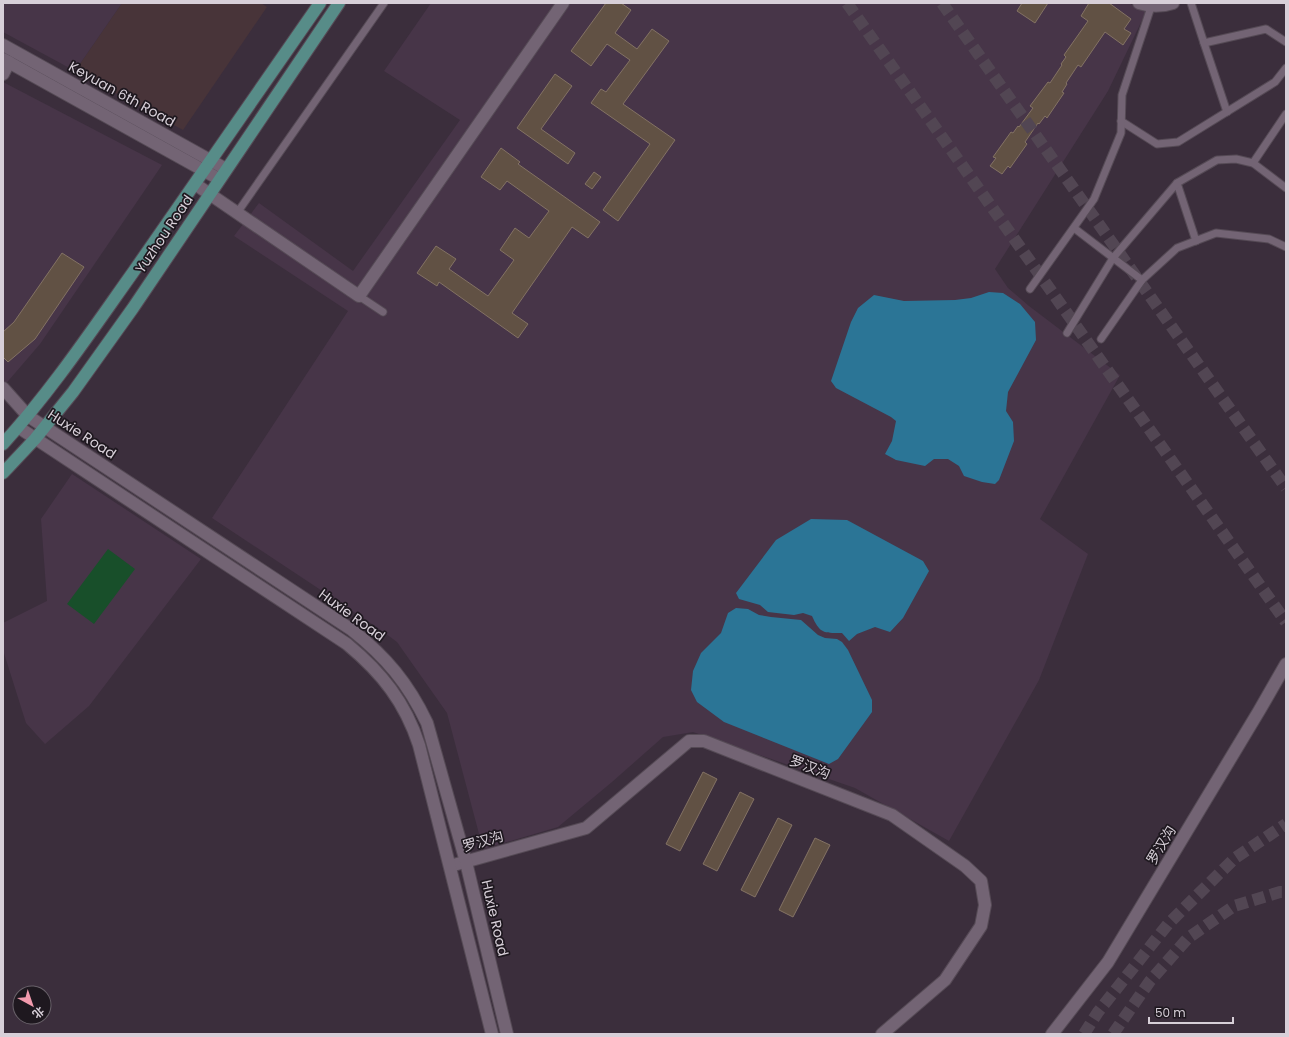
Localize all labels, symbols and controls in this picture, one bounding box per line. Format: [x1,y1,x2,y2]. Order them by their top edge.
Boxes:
street label: Keyuan 6th Road [65,56,179,132]
street label: Yuzhou Road [130,191,198,277]
street label: Huxie Road [44,404,120,464]
street label: Huxie Road [315,584,389,646]
street label: 罗汉沟 [787,750,833,784]
street label: 罗汉沟 [1142,822,1180,868]
street label: 罗汉沟 [460,826,506,856]
street label: Huxie Road [477,878,513,958]
north arrow [12,985,52,1025]
scale bar [1149,999,1233,1025]
text: 北 [29,1003,48,1022]
text: 50 m [1155,1004,1186,1021]

